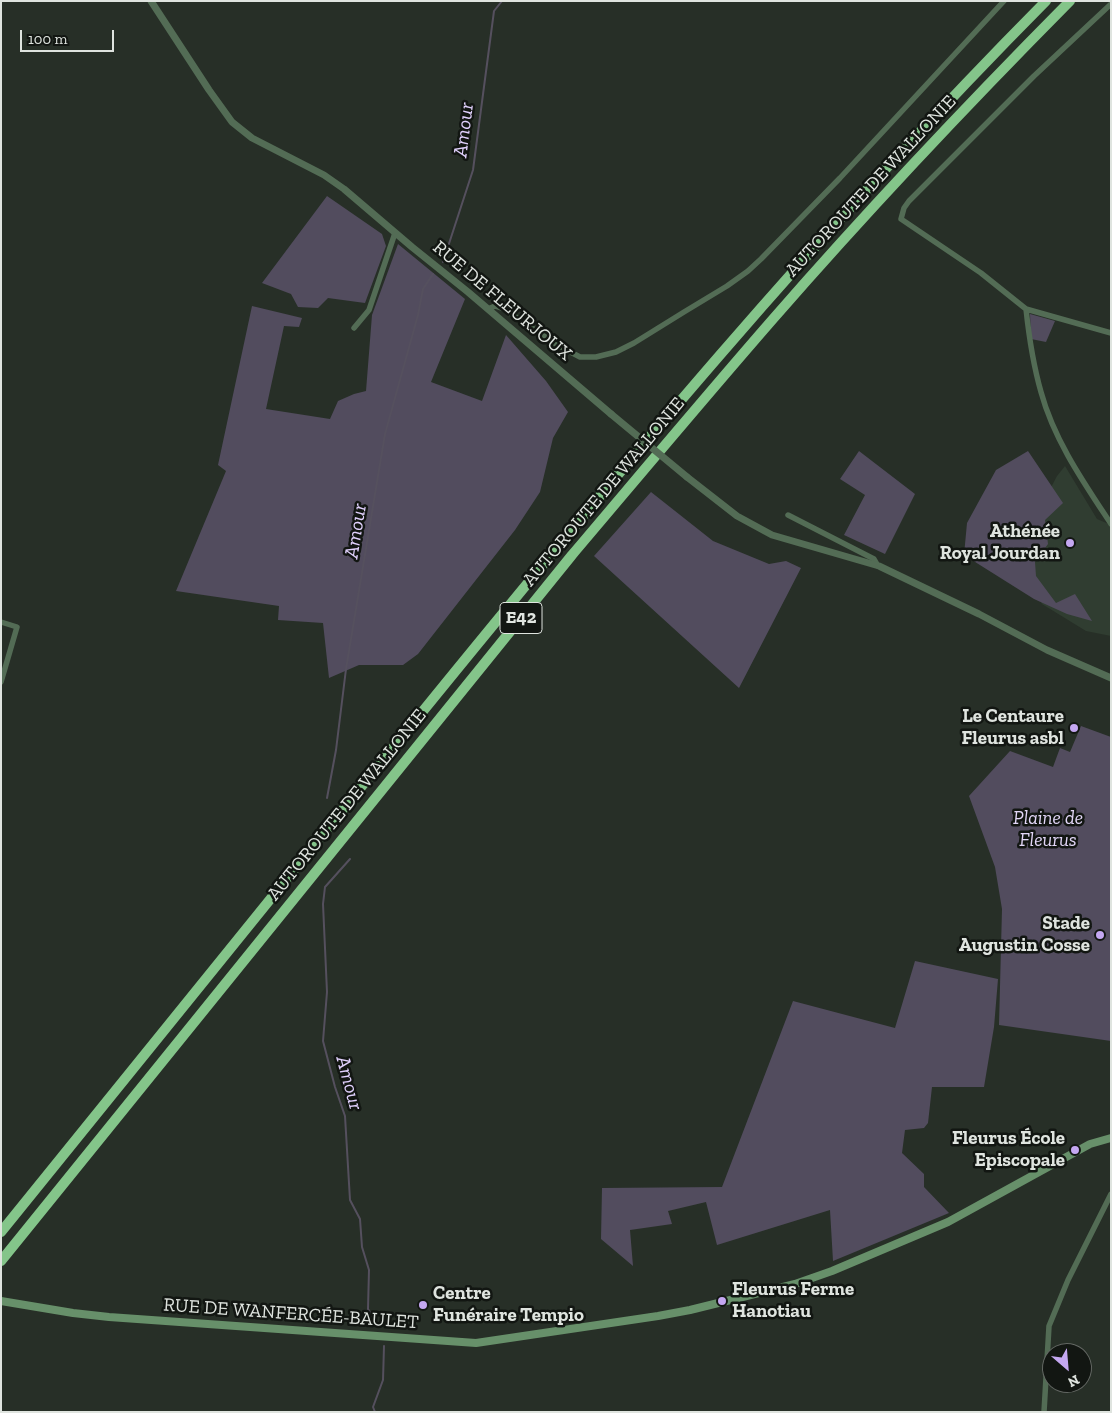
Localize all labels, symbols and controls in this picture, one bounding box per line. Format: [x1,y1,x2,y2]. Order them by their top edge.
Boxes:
scale bar [22,20,116,52]
text: 100 m [28,30,67,48]
street label: AUTOROUTE DE WALLONIE [781,91,961,281]
water label: Amour [449,101,479,159]
street label: RUE DE FLEURJOUX [428,236,576,366]
street label: AUTOROUTE DE WALLONIE [518,393,690,591]
water label: Amour [340,502,372,560]
place label: Athénée Royal Jourdan [940,521,1060,565]
marker: Athénée Royal Jourdan [1064,537,1076,549]
road number: E42 [500,602,542,634]
street label: AUTOROUTE DE WALLONIE [263,705,431,905]
place label: Le Centaure Fleurus asbl [962,706,1064,750]
marker: Le Centaure Fleurus asbl [1068,722,1080,734]
park label: Plaine de Fleurus [1013,808,1083,852]
place label: Stade Augustin Cosse [959,913,1090,957]
marker: Stade Augustin Cosse [1094,929,1106,941]
water label: Amour [330,1053,368,1113]
place label: Fleurus École Episcopale [952,1128,1065,1172]
marker: Fleurus École Episcopale [1069,1144,1081,1156]
place label: Fleurus Ferme Hanotiau [732,1279,854,1323]
place label: Centre Funéraire Tempio [433,1283,584,1327]
street label: RUE DE WANFERCÉE-BAULET [163,1294,419,1334]
marker: Fleurus Ferme Hanotiau [716,1295,728,1307]
marker: Centre Funéraire Tempio [417,1299,429,1311]
north arrow [1042,1343,1092,1393]
text: N [1065,1371,1082,1391]

